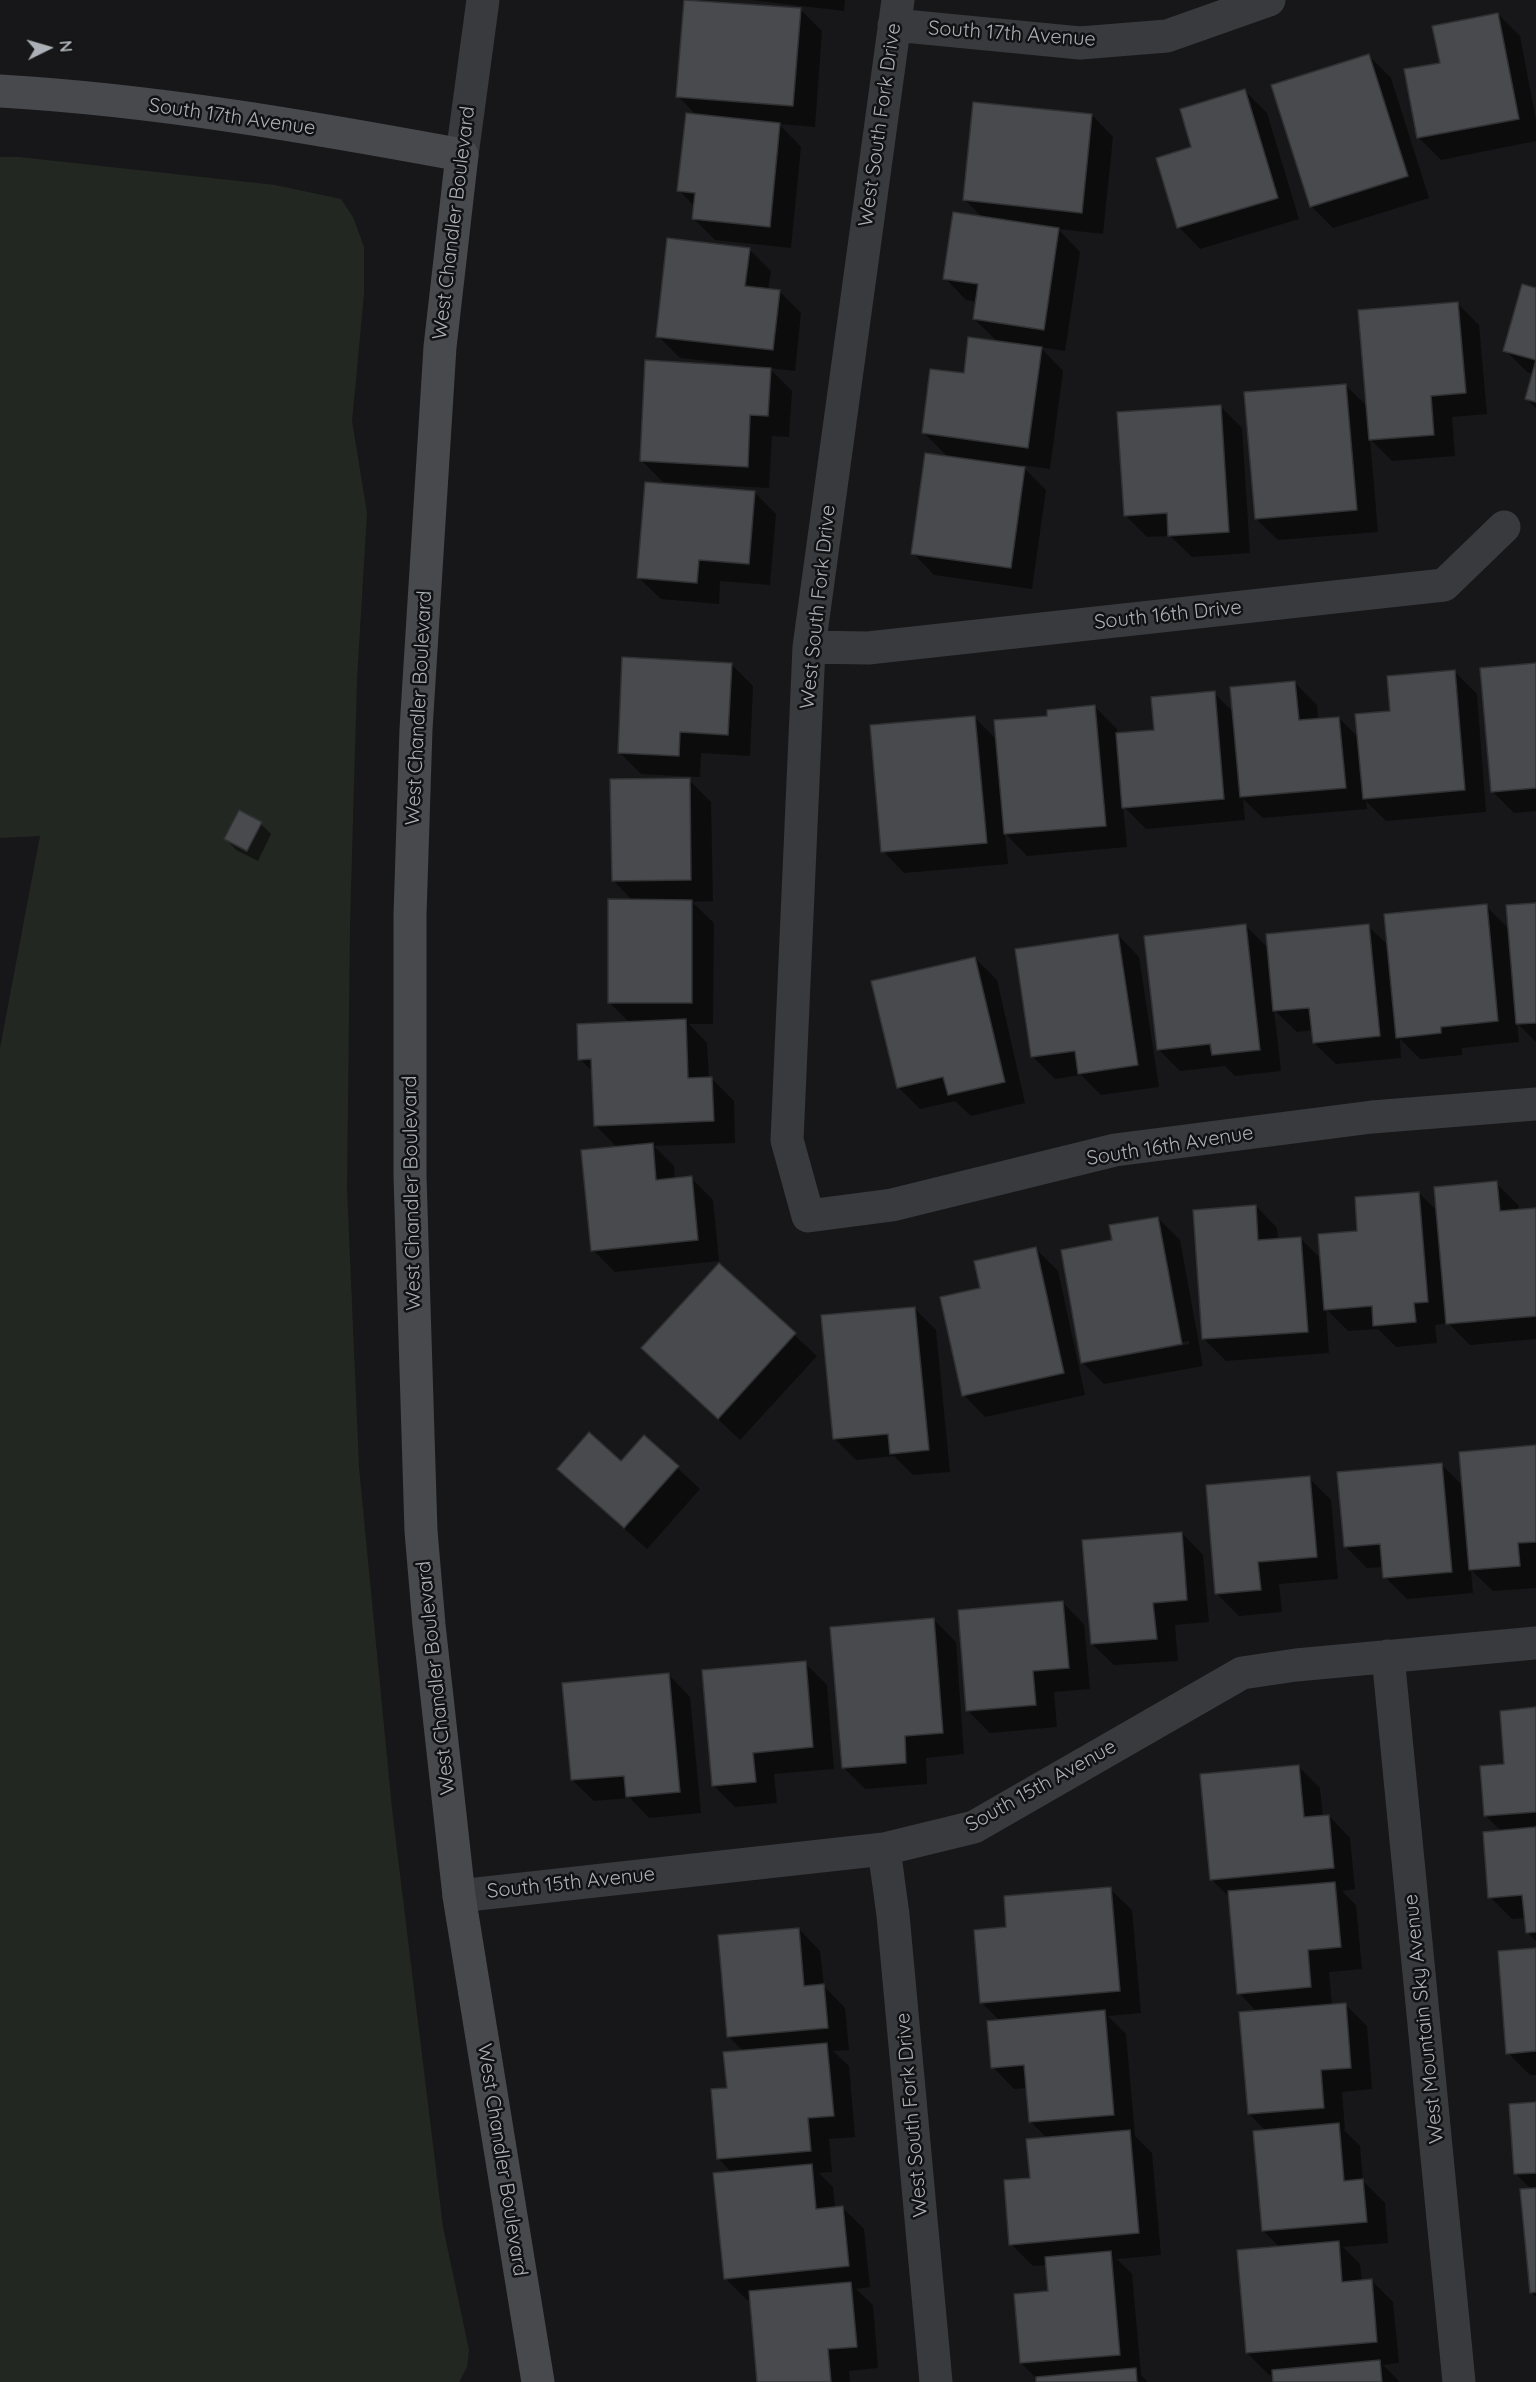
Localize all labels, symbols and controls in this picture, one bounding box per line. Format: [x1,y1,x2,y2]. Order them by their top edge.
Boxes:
street label: South 17th Avenue [927,16,1097,52]
north arrow [18,18,78,78]
street label: West South Fork Drive [854,22,906,228]
text: N [55,40,76,53]
street label: South 17th Avenue [147,93,317,141]
street label: West Chandler Boulevard [428,105,480,341]
street label: West South Fork Drive [795,504,841,710]
street label: West Chandler Boulevard [401,590,437,826]
street label: South 16th Drive [1093,595,1243,635]
street label: West Chandler Boulevard [398,1075,426,1311]
street label: South 16th Avenue [1085,1121,1255,1171]
street label: West Chandler Boulevard [412,1560,460,1796]
street label: South 15th Avenue [961,1735,1121,1837]
street label: South 15th Avenue [486,1862,656,1904]
street label: West Mountain Sky Avenue [1399,1893,1449,2145]
street label: West South Fork Drive [891,2012,933,2218]
street label: West Chandler Boulevard [472,2042,532,2278]

